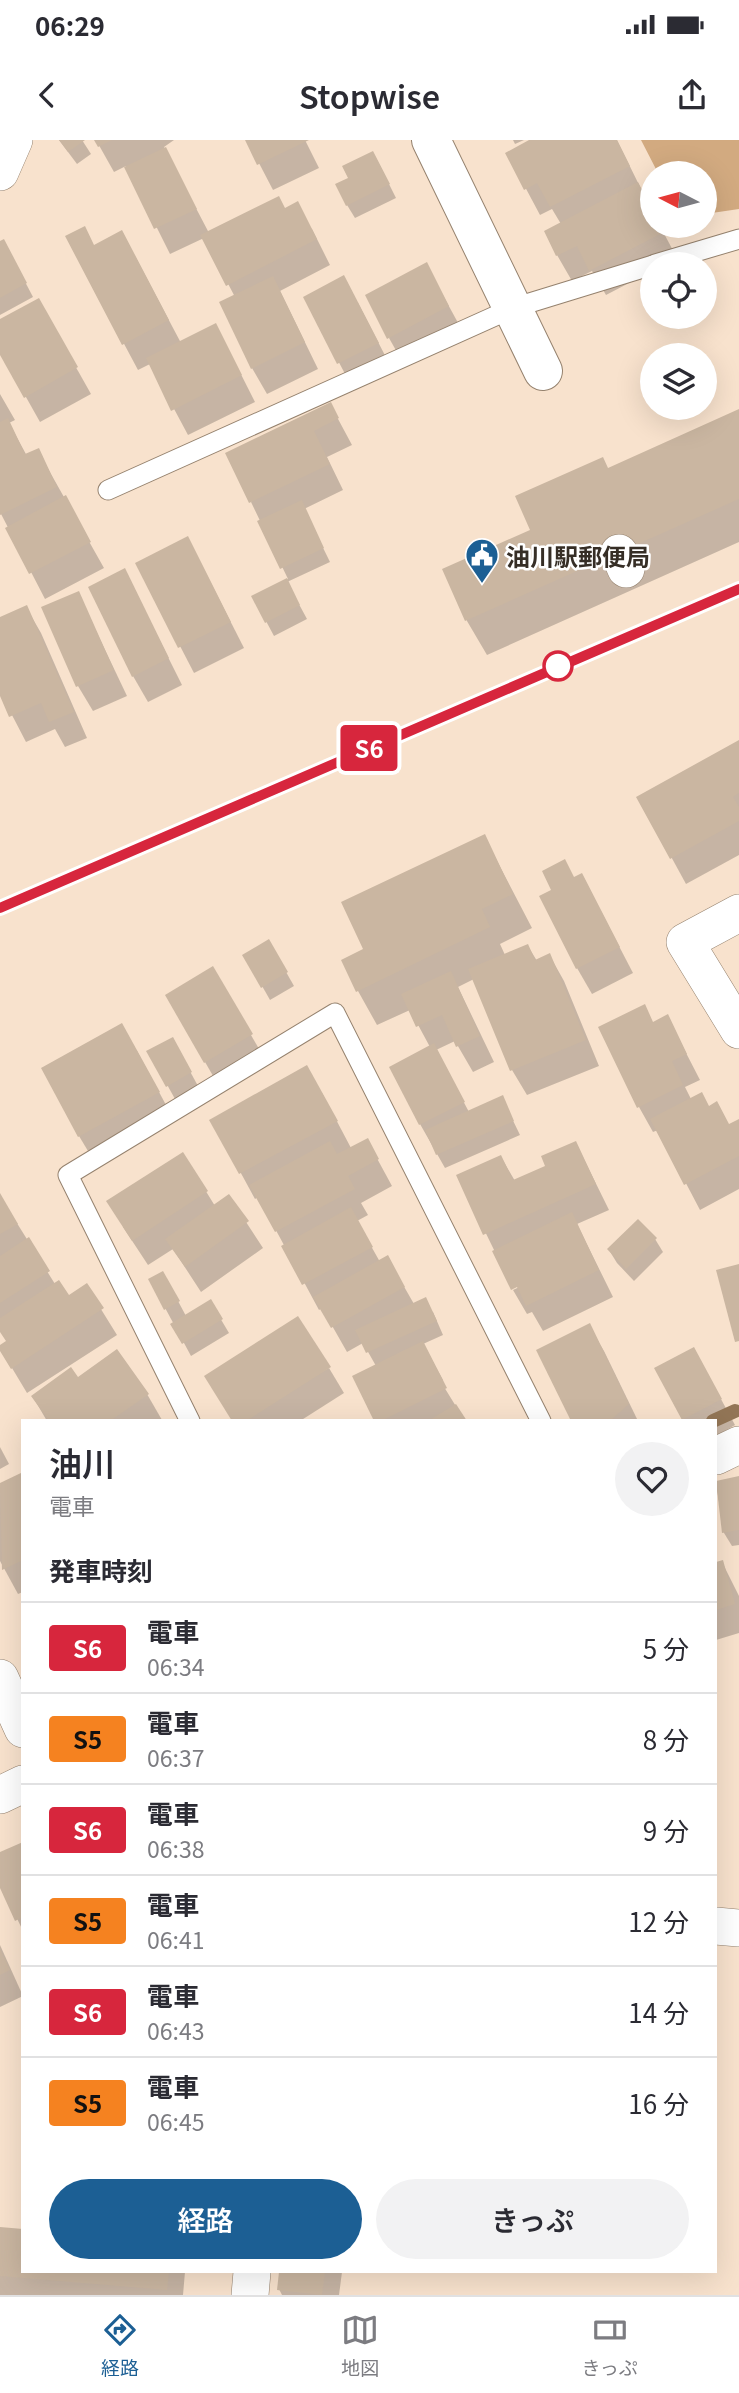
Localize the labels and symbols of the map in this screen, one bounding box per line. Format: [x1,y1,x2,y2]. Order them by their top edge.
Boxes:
north arrow [640,161,718,238]
public building icon: 油川駅郵便局 [463,536,501,585]
place label: 油川駅郵便局 [506,538,650,573]
unlabelled marker [543,651,573,681]
line badge: S6 [338,725,400,771]

